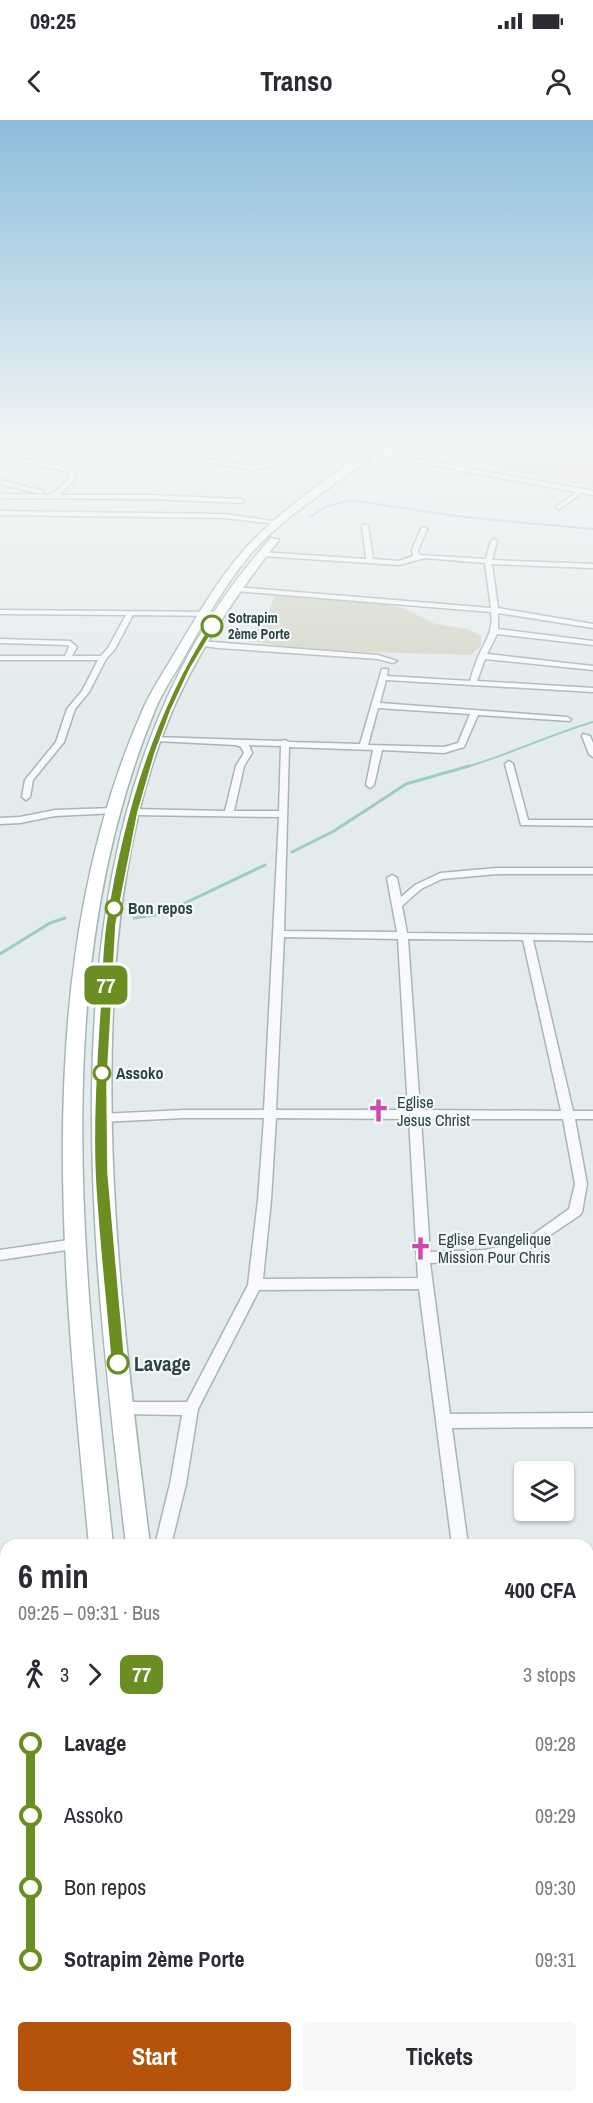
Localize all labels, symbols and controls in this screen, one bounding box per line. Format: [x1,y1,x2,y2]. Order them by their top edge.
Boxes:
text: 09:25 [30,6,76,36]
text: Transo [260,63,333,99]
icon: back [18,65,51,98]
icon: person [542,65,575,98]
place label: Sotrapim 2ème Porte [228,609,290,643]
marker: Sotrapim 2ème Porte [201,615,223,637]
place label: Bon repos [128,897,193,919]
marker: Bon repos [105,899,123,917]
line badge: 77 [79,966,133,1004]
text: 77 [96,971,116,1000]
place label: Assoko [116,1062,163,1084]
marker: Assoko [93,1064,111,1082]
place label: Eglise Jesus Christ [397,1091,470,1131]
church icon: Eglise Jesus Christ [366,1098,392,1124]
place label: Eglise Evangelique Mission Pour Chris [438,1228,551,1268]
church icon: Eglise Evangelique Mission Pour Chris [407,1235,433,1261]
place label: Lavage [134,1350,191,1377]
marker: Lavage [107,1352,129,1374]
map controls [514,1461,574,1521]
button: layers [514,1461,574,1521]
text: 6 min [18,1554,89,1598]
text: 400 CFA [505,1575,576,1605]
text: 09:25 – 09:31 · Bus [18,1599,160,1626]
icon: walk [18,1658,51,1691]
icon: forward [78,1658,111,1691]
text: 77 [132,1660,151,1689]
text: 3 [60,1661,69,1688]
text: 3 stops [523,1661,576,1688]
text: Lavage [64,1728,126,1758]
text: 09:28 [535,1730,576,1757]
text: Assoko [64,1800,123,1830]
text: 09:29 [535,1802,576,1829]
text: Bon repos [64,1872,146,1902]
text: 09:30 [535,1874,576,1901]
text: Sotrapim 2ème Porte [64,1944,244,1974]
text: 09:31 [535,1946,576,1973]
button: Start [18,2022,291,2091]
button: Tickets [303,2022,576,2091]

